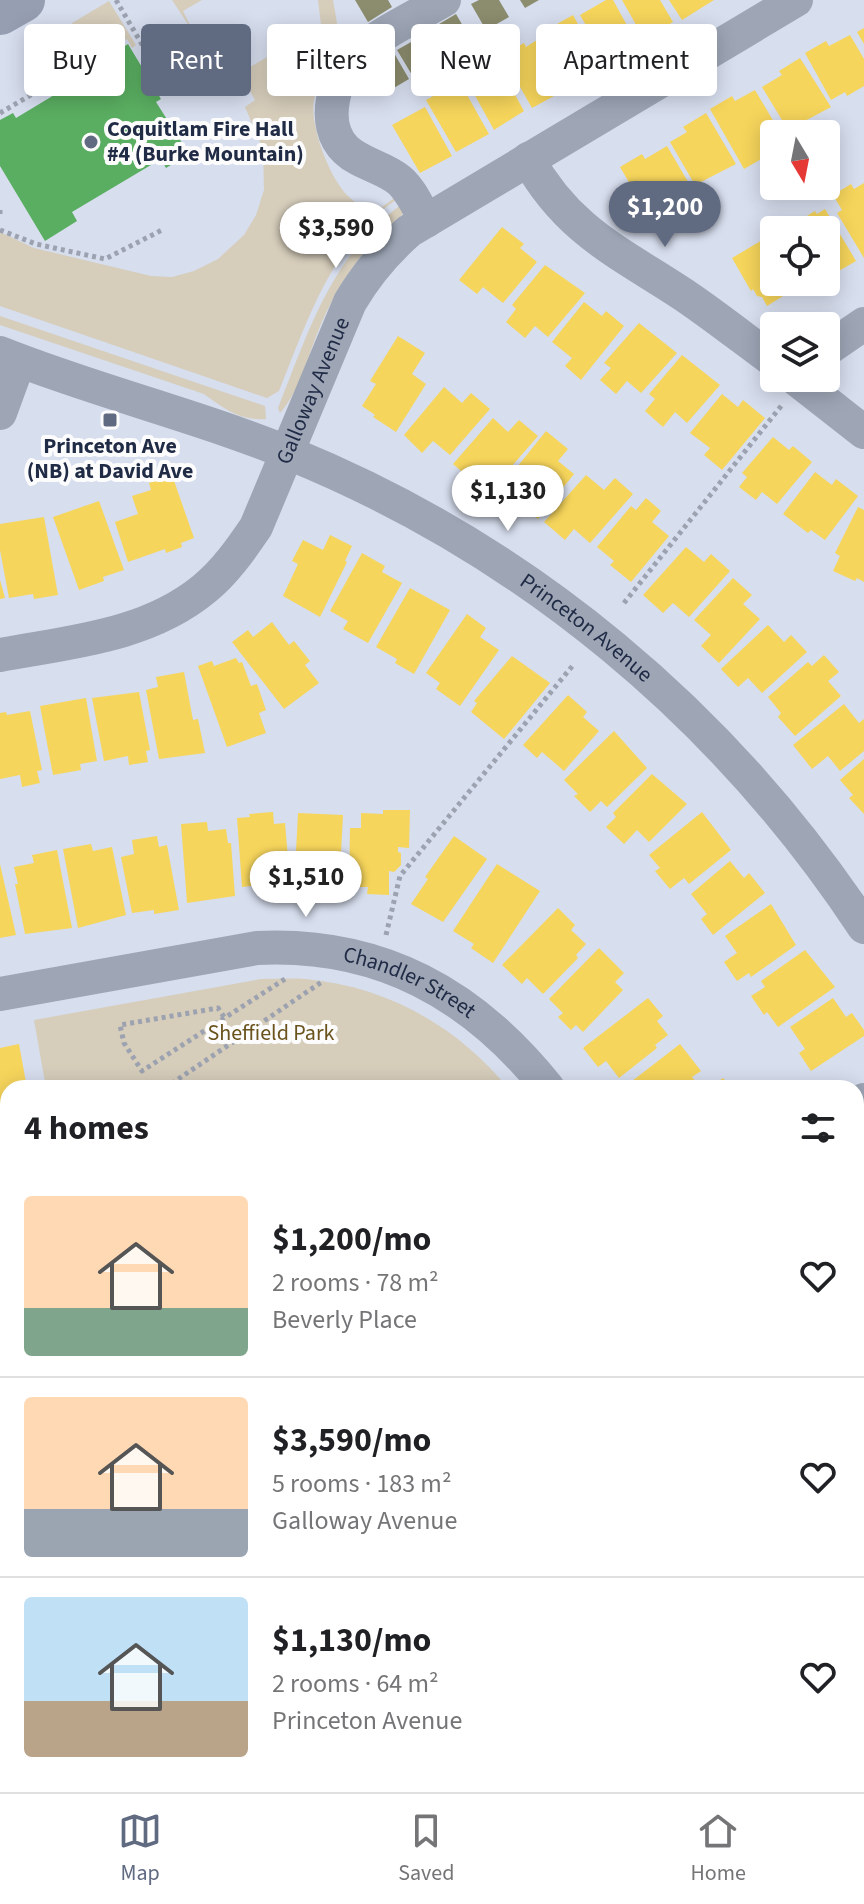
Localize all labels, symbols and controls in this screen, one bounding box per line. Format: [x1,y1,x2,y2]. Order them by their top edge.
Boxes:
chip: Buy [24,24,125,96]
chip: Rent [141,24,251,96]
chip: Filters [267,24,395,96]
chip: New [411,24,520,96]
chip: Apartment [536,24,717,96]
place label: Coquitlam Fire Hall #4 (Burke Mountain) [107,113,304,170]
north arrow [760,120,840,200]
map controls [760,120,840,392]
marker: Coquitlam Fire Hall #4 (Burke Mountain) [82,133,100,151]
pin: $1,200 [600,181,730,249]
text: $1,200 [627,188,703,225]
pin: $3,590 [271,202,401,270]
text: $3,590 [298,209,374,246]
button: locate [760,216,840,296]
street label: Galloway Avenue [268,312,358,469]
button: layers [760,312,840,392]
marker: Princeton Ave (NB) at David Ave [101,411,119,429]
place label: Princeton Ave (NB) at David Ave [27,430,193,487]
pin: $1,130 [443,465,573,533]
text: $1,130 [470,472,546,509]
street label: Princeton Avenue [513,565,660,690]
pin: $1,510 [241,851,371,919]
text: $1,510 [268,858,344,895]
street label: Chandler Street [340,938,483,1027]
park label: Sheffield Park [208,1017,335,1049]
text: 4 homes [24,1104,149,1153]
icon: filters [796,1106,840,1150]
text: $1,200/mo [272,1215,432,1264]
icon: home [88,1228,184,1324]
icon: heart [796,1254,840,1298]
text: 2 rooms · 78 m² [272,1264,439,1301]
text: Beverly Place [272,1301,417,1338]
text: $3,590/mo [272,1416,432,1465]
icon: home [88,1429,184,1525]
icon: heart [796,1455,840,1499]
text: 5 rooms · 183 m² [272,1465,451,1502]
text: Galloway Avenue [272,1502,457,1539]
text: $1,130/mo [272,1616,432,1665]
icon: home [88,1629,184,1725]
icon: heart [796,1655,840,1699]
text: 2 rooms · 64 m² [272,1665,439,1702]
text: Princeton Avenue [272,1702,462,1739]
tab: Map [118,1809,162,1889]
tab: Saved [398,1809,454,1889]
tab: Home [691,1809,746,1889]

